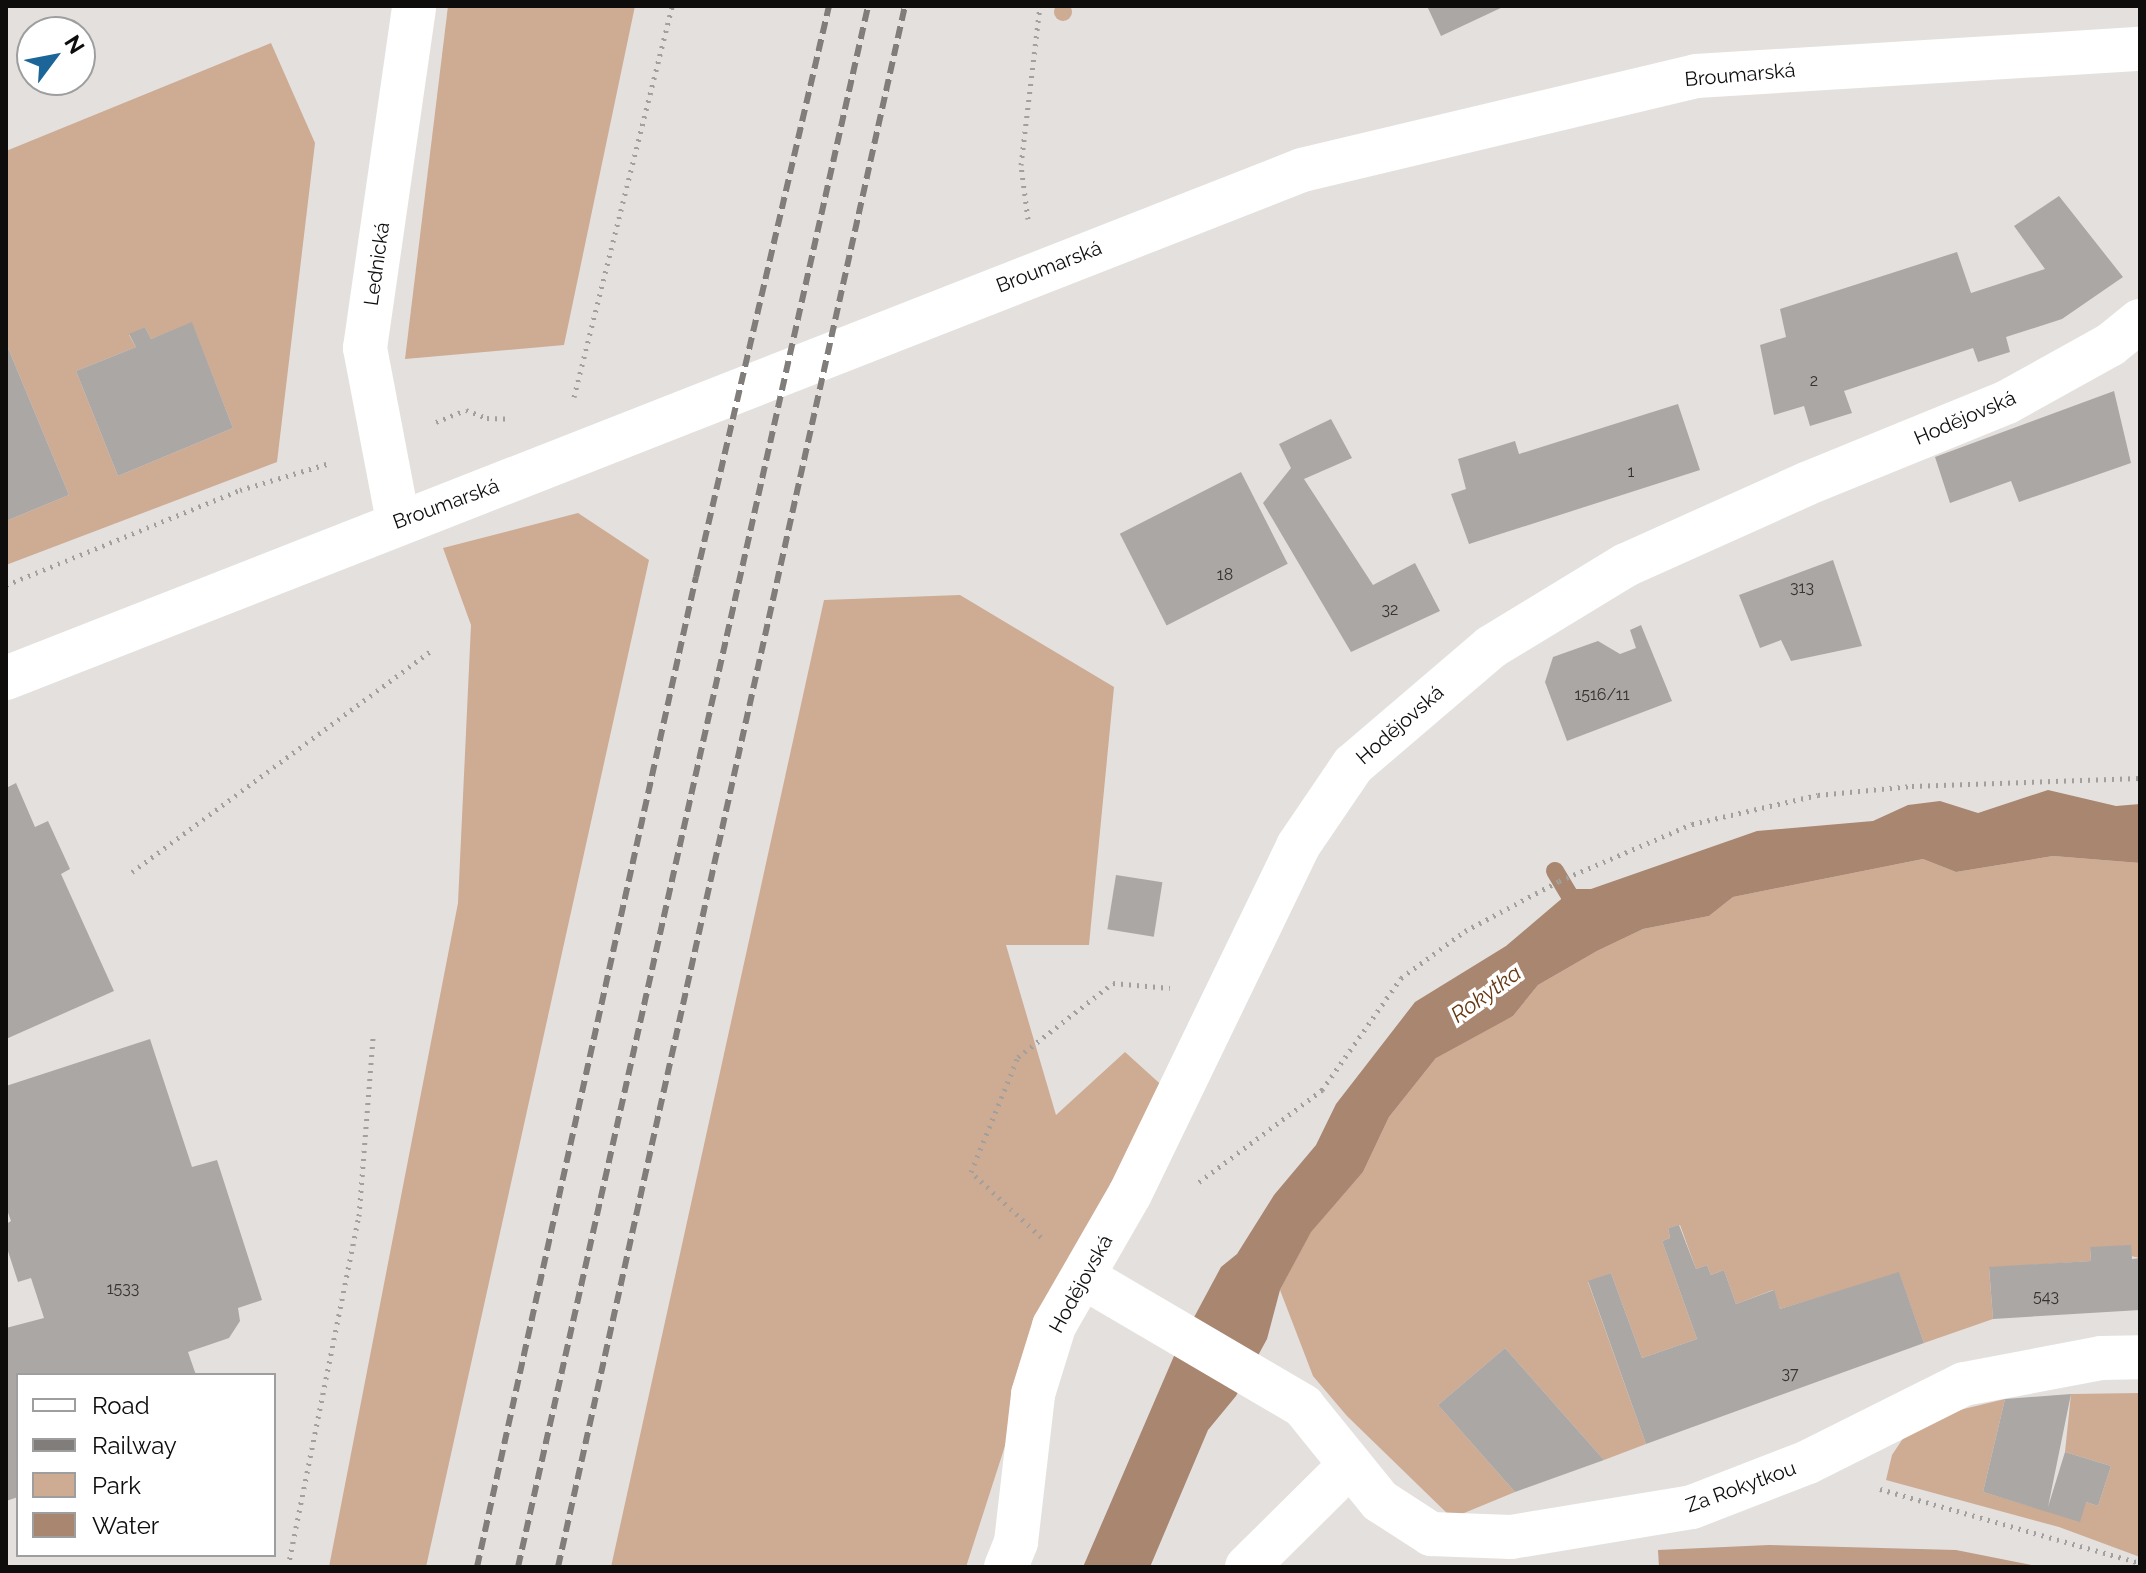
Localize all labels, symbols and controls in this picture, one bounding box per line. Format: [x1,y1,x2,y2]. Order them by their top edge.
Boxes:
north arrow [16,16,96,96]
text: N [59,30,90,58]
street label: Broumarská [1684,58,1796,92]
street label: Lednická [359,221,395,307]
street label: Broumarská [993,236,1105,298]
house number: 2 [1810,371,1818,391]
street label: Hodějovská [1911,386,2019,450]
house number: 1 [1628,462,1634,482]
street label: Broumarská [390,474,502,534]
house number: 18 [1217,565,1233,585]
house number: 313 [1790,578,1814,598]
house number: 32 [1382,600,1398,620]
street label: Hodějovská [1351,680,1449,770]
house number: 1516/11 [1574,685,1630,705]
water label: Rokytka [1446,960,1526,1028]
street label: Hodějovská [1044,1231,1118,1337]
house number: 1533 [107,1279,139,1299]
house number: 543 [2033,1287,2059,1307]
house number: 37 [1781,1364,1799,1384]
legend [16,1373,276,1557]
text: Road [92,1391,150,1420]
text: Railway [92,1431,177,1460]
street label: Za Rokytkou [1683,1456,1799,1518]
text: Park [92,1471,141,1500]
text: Water [92,1511,159,1540]

